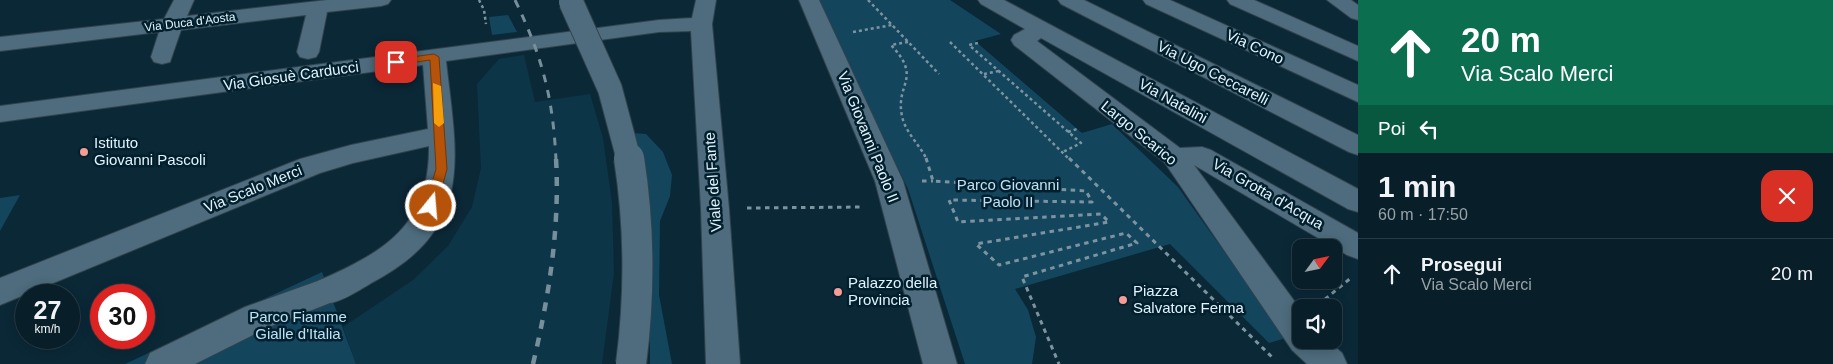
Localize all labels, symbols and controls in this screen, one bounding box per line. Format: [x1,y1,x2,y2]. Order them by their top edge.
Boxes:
street label: Via Duca d'Aosta [144,9,237,35]
icon: ahead [1378,20,1443,85]
text: 20 m [1461,20,1541,59]
street label: Via Cono [1224,26,1287,67]
street label: Via Ugo Ceccarelli [1155,37,1272,108]
pin [375,41,417,83]
icon: arrive [382,48,410,76]
street label: Via Giosuè Carducci [222,58,360,93]
text: Via Scalo Merci [1461,61,1613,86]
street label: Via Giovanni Paolo II [834,69,903,205]
street label: Via Natalini [1136,75,1210,126]
street label: Largo Scarico [1098,97,1181,168]
icon: left [1415,115,1443,143]
text: Poi [1378,118,1405,139]
street label: Viale del Fante [701,132,724,232]
place label: Istituto Giovanni Pascoli [94,134,206,168]
marker: Istituto Giovanni Pascoli [78,146,90,158]
street label: Via Grotta d'Acqua [1210,155,1327,233]
street label: Via Scalo Merci [201,161,304,216]
text: 1 min [1378,170,1456,203]
button: close [1761,170,1813,222]
park label: Parco Giovanni Paolo II [957,176,1059,210]
position arrow [404,179,456,231]
text: 60 m · 17:50 [1378,206,1468,223]
north arrow [1292,239,1342,289]
map controls [1292,239,1342,349]
text: Prosegui [1421,254,1502,275]
icon: ahead [1378,260,1406,288]
text: 20 m [1771,263,1813,284]
place label: Palazzo della Provincia [848,274,938,308]
text: Via Scalo Merci [1421,276,1532,293]
place label: Piazza Salvatore Ferma [1133,282,1245,316]
speed limit sign: 30 [90,284,155,349]
marker: Palazzo della Provincia [832,286,844,298]
marker: Piazza Salvatore Ferma [1117,294,1129,306]
text: 27 [34,296,61,324]
button: sound [1292,299,1342,349]
park label: Parco Fiamme Gialle d'Italia [249,308,347,342]
text: km/h [34,322,61,336]

